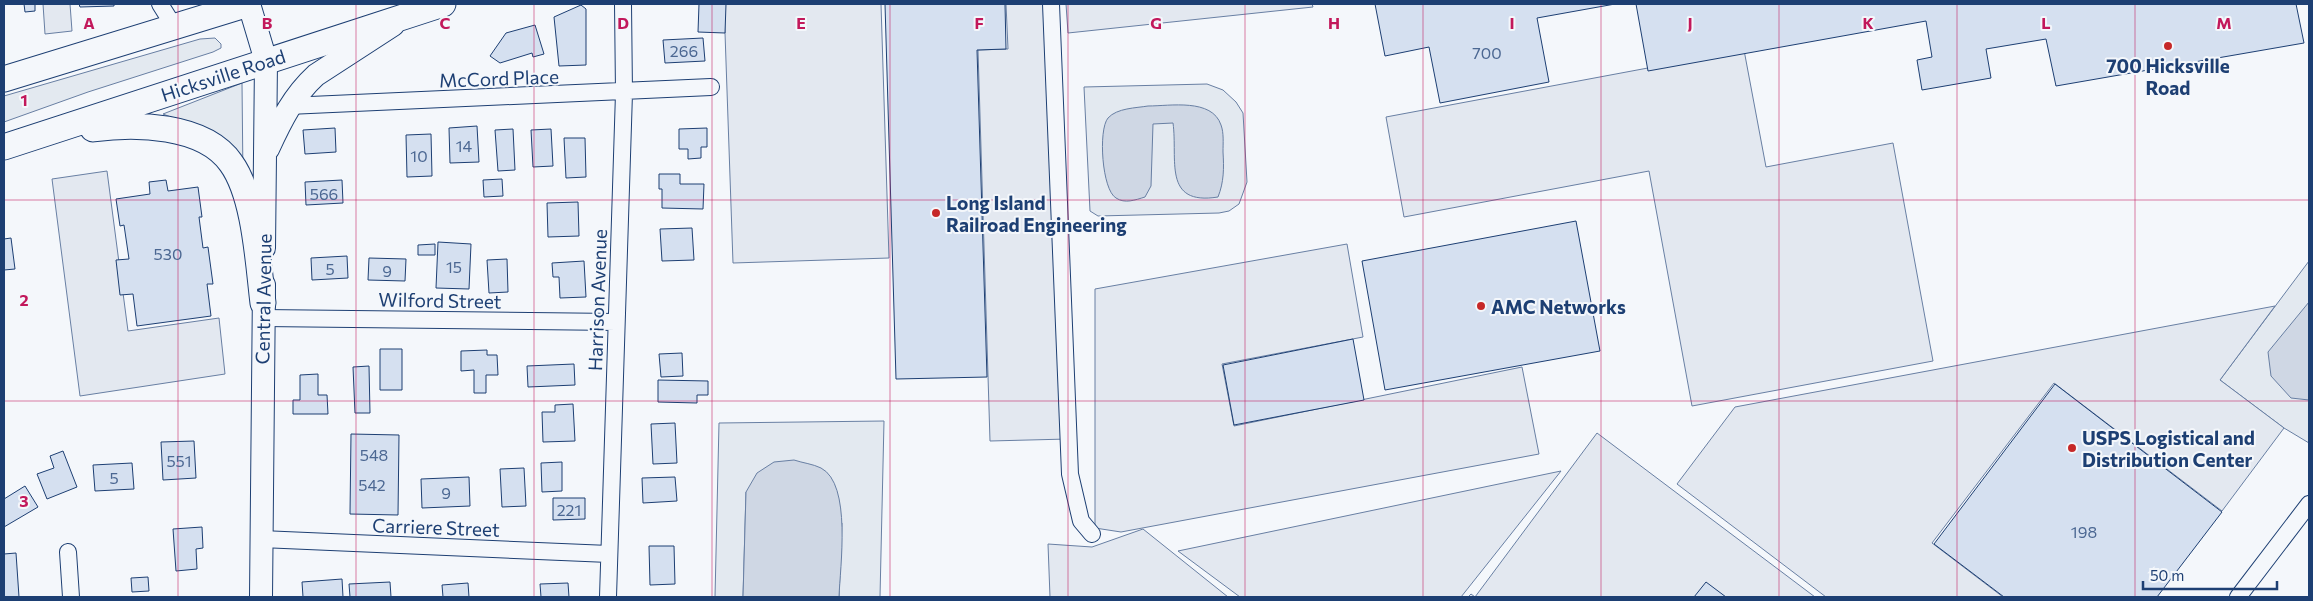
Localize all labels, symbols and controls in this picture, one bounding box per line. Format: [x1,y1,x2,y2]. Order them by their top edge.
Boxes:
text: A [83,13,95,32]
text: B [262,13,273,32]
text: C [440,13,451,32]
text: D [617,13,629,32]
text: E [796,13,806,32]
text: F [974,13,984,32]
text: G [1150,13,1162,32]
text: H [1328,13,1340,32]
text: I [1509,13,1515,32]
text: J [1687,13,1693,32]
text: K [1862,13,1874,32]
text: L [2041,13,2051,32]
text: M [2216,13,2232,32]
marker: 700 Hicksville Road [2162,40,2174,52]
house number: 266 [670,41,698,60]
house number: 700 [1472,43,1502,62]
street label: Hicksville Road [158,44,288,106]
place label: 700 Hicksville Road [2106,54,2230,99]
street label: McCord Place [439,64,559,92]
text: 1 [20,90,28,109]
house number: 14 [456,136,473,155]
house number: 10 [410,146,428,165]
house number: 566 [310,184,338,203]
place label: Long Island Railroad Engineering [946,191,1127,236]
marker: Long Island Railroad Engineering [930,207,942,219]
street label: Harrison Avenue [583,229,611,371]
street label: Central Avenue [250,233,276,365]
house number: 530 [154,244,182,263]
house number: 15 [446,257,462,276]
house number: 5 [325,259,335,278]
house number: 9 [382,261,392,280]
street label: Wilford Street [378,287,502,313]
text: 2 [19,290,29,309]
place label: AMC Networks [1491,295,1626,318]
marker: AMC Networks [1475,300,1487,312]
place label: USPS Logistical and Distribution Center [2082,426,2255,471]
marker: USPS Logistical and Distribution Center [2066,442,2078,454]
house number: 548 [360,445,388,464]
house number: 551 [166,451,192,470]
house number: 5 [109,468,119,487]
house number: 542 [358,475,386,494]
house number: 9 [441,483,451,502]
text: 3 [19,491,29,510]
house number: 221 [557,500,581,519]
street label: Carriere Street [372,513,500,541]
house number: 198 [2071,522,2097,541]
scale bar [2143,558,2277,590]
text: 50 m [2150,566,2184,584]

